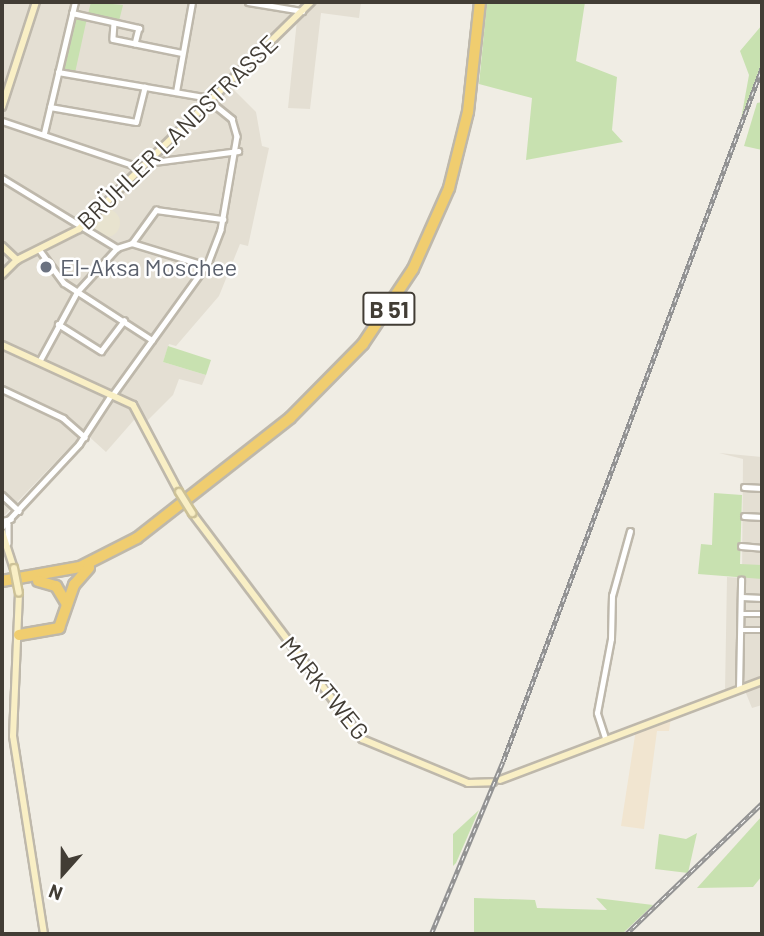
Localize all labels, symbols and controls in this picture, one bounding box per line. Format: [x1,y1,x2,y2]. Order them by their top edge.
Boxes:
street label: BRÜHLER LANDSTRASSE [71,29,283,235]
place label: El-Aksa Moschee [60,253,237,281]
marker: El-Aksa Moschee [38,259,54,275]
road number: B 51 [361,290,417,328]
street label: MARKTWEG [275,630,375,746]
north arrow [28,838,98,908]
text: N [45,880,65,906]

